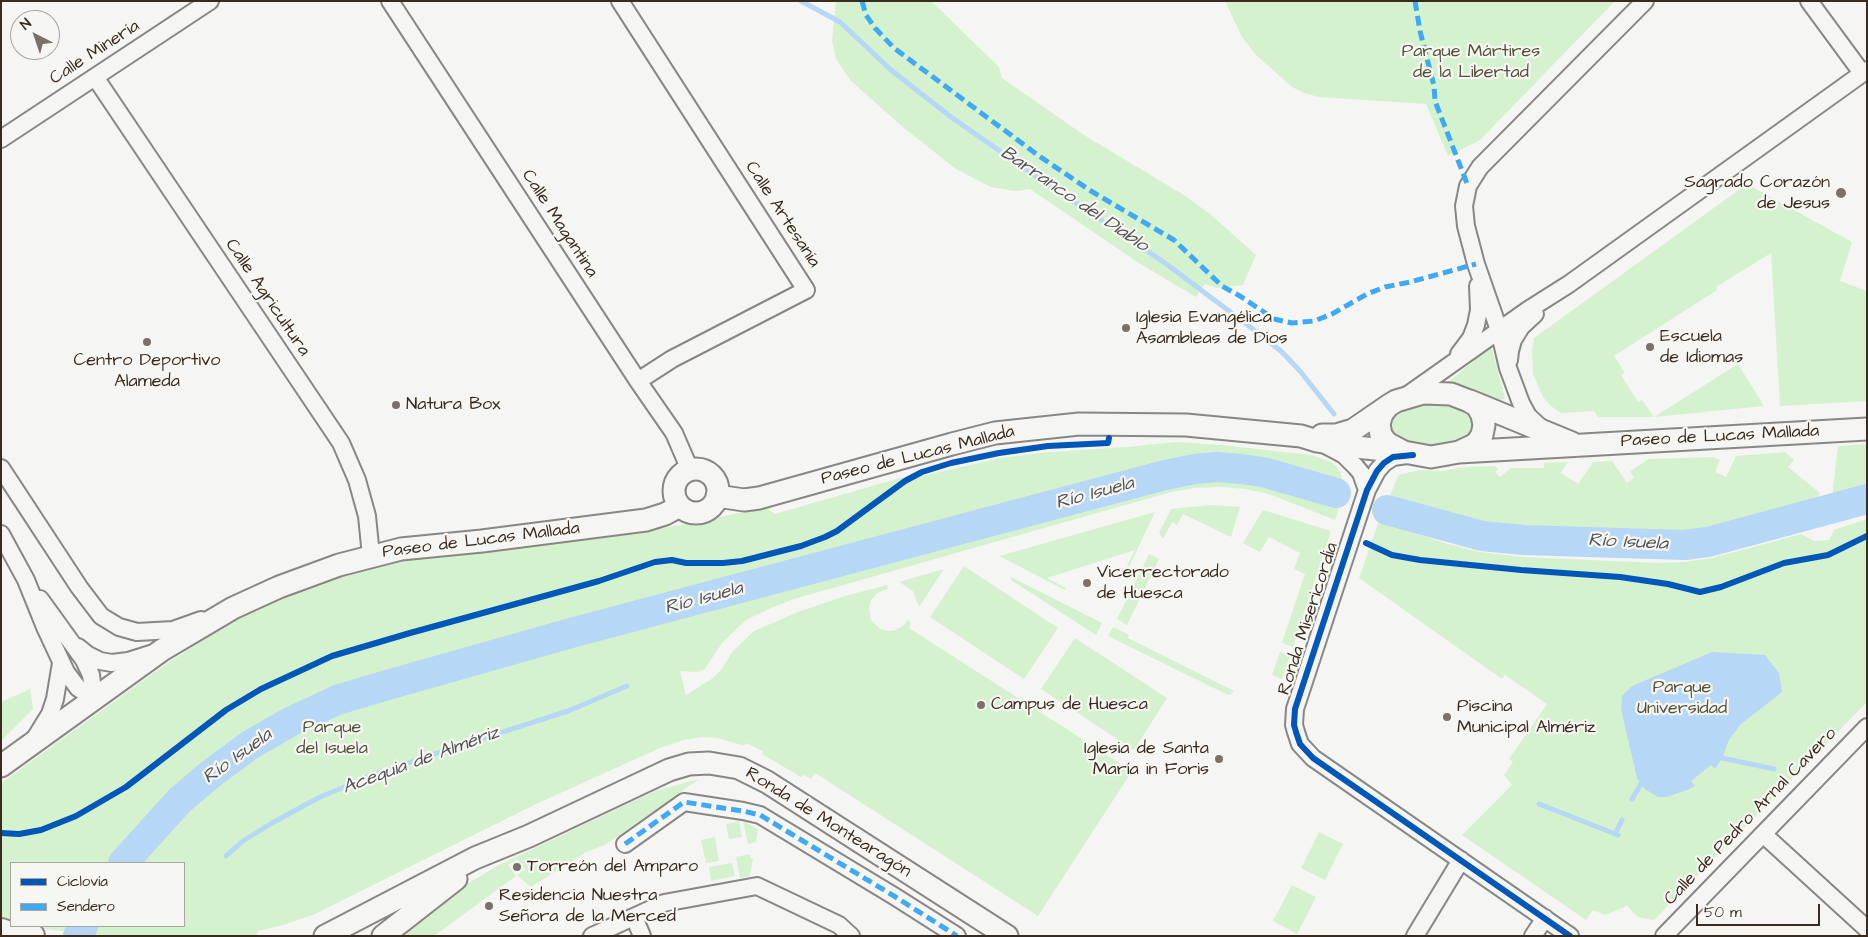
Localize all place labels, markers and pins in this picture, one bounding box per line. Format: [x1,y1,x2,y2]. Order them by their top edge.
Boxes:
place label: Sagrado Corazón de Jesus [1684,172,1830,214]
marker: Sagrado Corazón de Jesus [1834,186,1848,200]
place label: Iglesia Evangélica Asambleas de Dios [1136,307,1288,350]
marker: Iglesia Evangélica Asambleas de Dios [1120,322,1132,334]
place label: Escuela de Idiomas [1660,326,1743,368]
marker: Centro Deportivo Alameda [141,336,153,348]
marker: Escuela de Idiomas [1644,341,1656,353]
place label: Centro Deportivo Alameda [74,350,220,392]
place label: Natura Box [406,394,501,416]
marker: Natura Box [390,399,402,411]
place label: Vicerrectorado de Huesca [1097,562,1229,604]
marker: Vicerrectorado de Huesca [1081,577,1093,589]
place label: Campus de Huesca [991,694,1148,716]
place label: Piscina Municipal Almériz [1457,696,1596,739]
marker: Campus de Huesca [975,699,987,711]
marker: Piscina Municipal Almériz [1441,711,1453,723]
place label: Iglesia de Santa María in Foris [1084,738,1209,781]
marker: Iglesia de Santa María in Foris [1213,753,1225,765]
place label: Torreón del Amparo [527,856,698,878]
marker: Torreón del Amparo [511,861,523,873]
place label: Residencia Nuestra Señora de la Merced [499,885,676,928]
marker: Residencia Nuestra Señora de la Merced [483,900,495,912]

